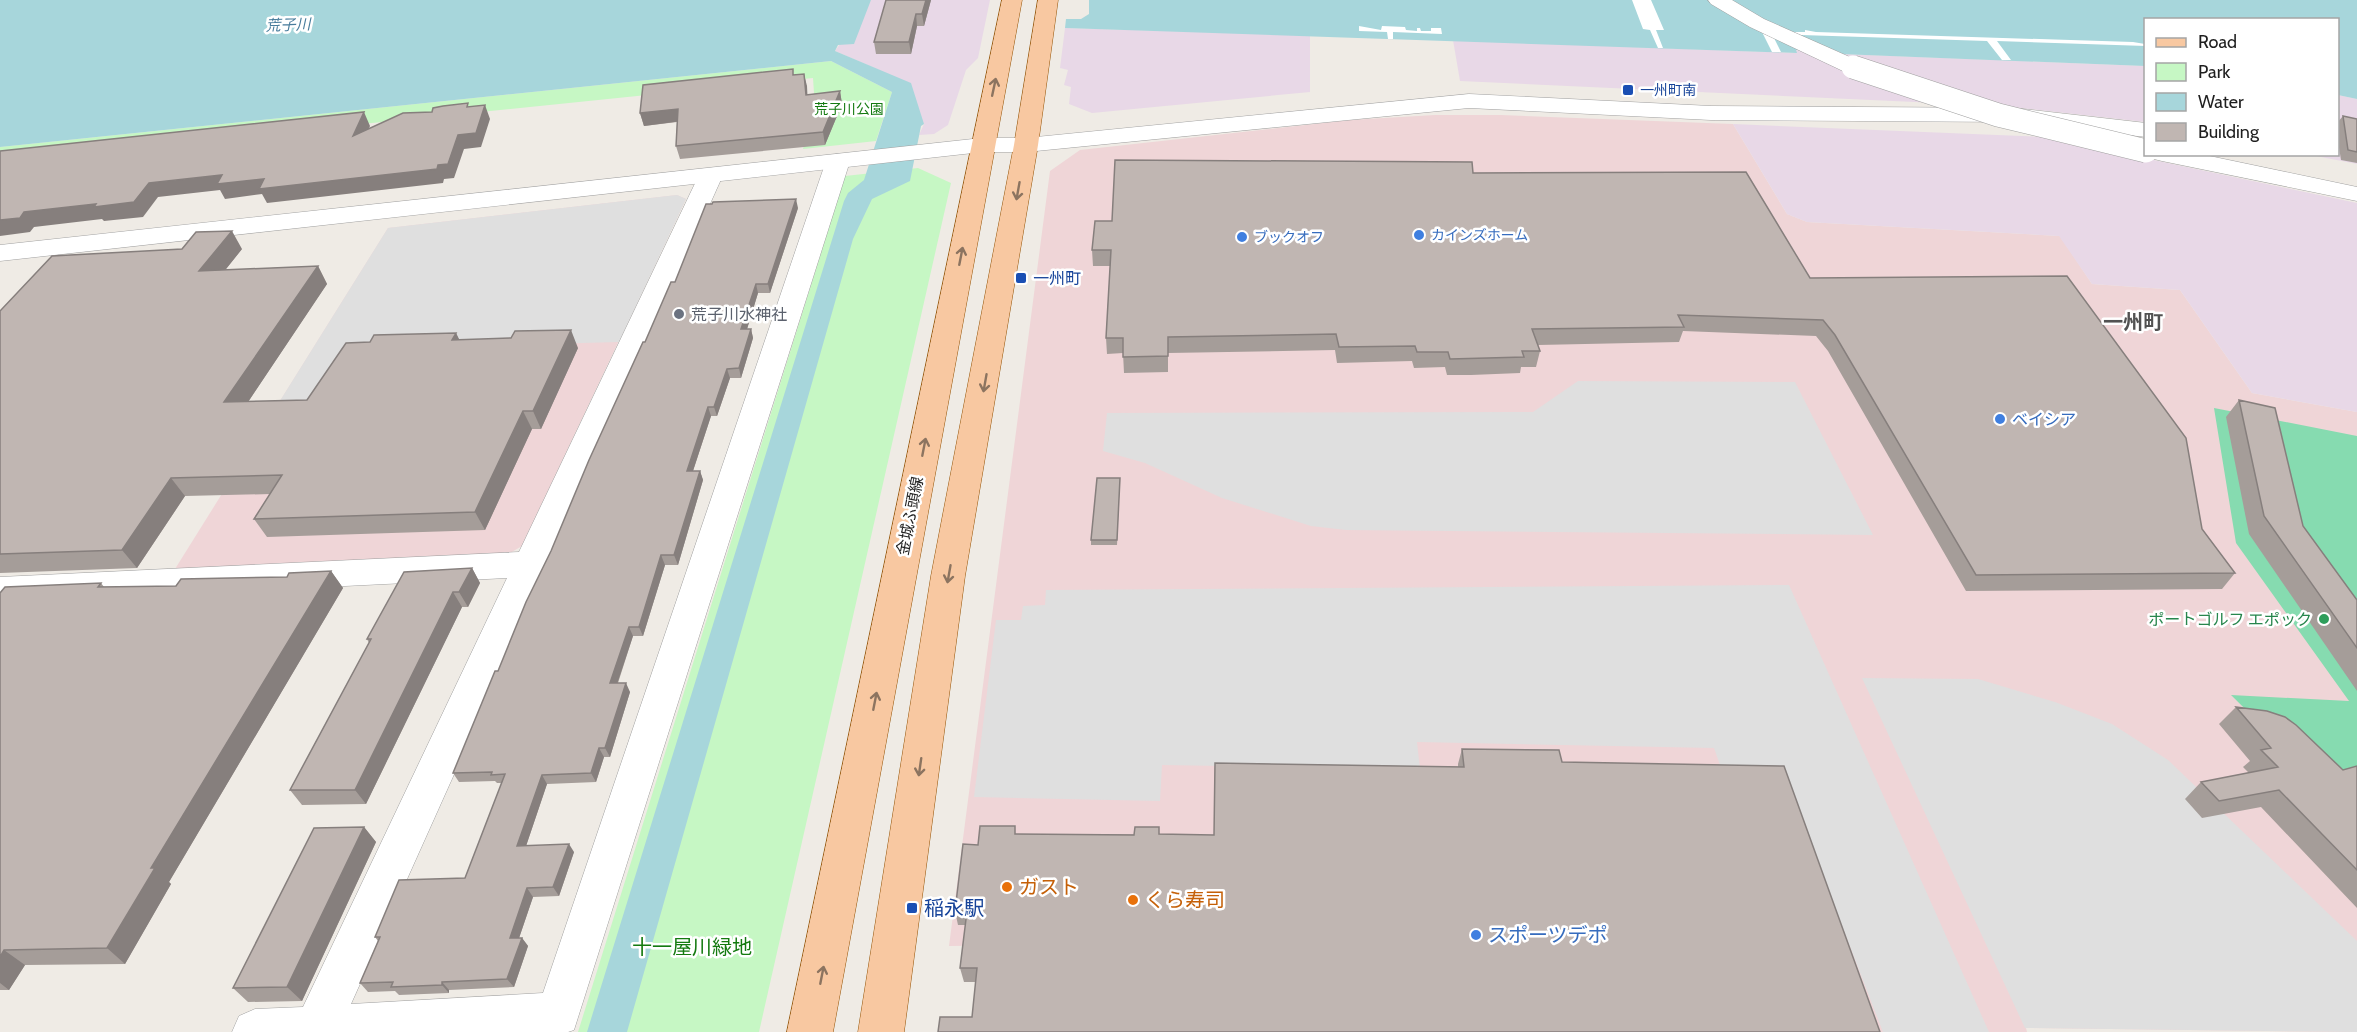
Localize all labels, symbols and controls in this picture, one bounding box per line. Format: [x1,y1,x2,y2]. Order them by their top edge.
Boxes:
water label: 荒子川 [265,15,313,35]
legend [2144,18,2339,156]
text: Road [2198,31,2237,53]
text: Park [2198,61,2231,83]
one-way arrow [989,78,1000,98]
place label: 一州町南 [1640,81,1696,99]
marker: 一州町南 [1621,83,1635,97]
text: Water [2198,91,2244,113]
park label: 荒子川公園 [814,100,884,118]
text: Building [2198,121,2260,143]
one-way arrow [1012,180,1023,200]
place label: カインズホーム [1431,226,1528,244]
place label: ブックオフ [1254,228,1324,246]
marker: カインズホーム [1412,228,1426,242]
marker: ブックオフ [1235,230,1249,244]
one-way arrow [956,247,967,266]
place label: 一州町 [1033,269,1081,288]
marker: 一州町 [1014,271,1028,285]
place label: 荒子川水神社 [691,305,787,324]
marker: 荒子川水神社 [672,307,686,321]
district label: 一州町 [2103,310,2163,334]
one-way arrow [979,372,990,392]
place label: ベイシア [2012,410,2076,429]
marker: ベイシア [1993,412,2007,426]
one-way arrow [919,438,930,458]
street label: 金城ふ頭線 [893,475,927,557]
one-way arrow [943,564,954,584]
place label: ポートゴルフ エポック [2148,610,2312,629]
marker: ポートゴルフ エポック [2317,612,2331,626]
one-way arrow [870,691,881,711]
one-way arrow [914,757,925,777]
place label: ガスト [1019,875,1079,899]
marker: ガスト [1000,880,1014,894]
place label: くら寿司 [1145,888,1225,912]
marker: くら寿司 [1126,893,1140,907]
place label: 稲永駅 [924,896,984,920]
marker: 稲永駅 [905,901,919,915]
place label: スポーツデポ [1488,923,1608,947]
marker: スポーツデポ [1469,928,1483,942]
park label: 十一屋川緑地 [632,935,752,959]
one-way arrow [817,965,828,985]

